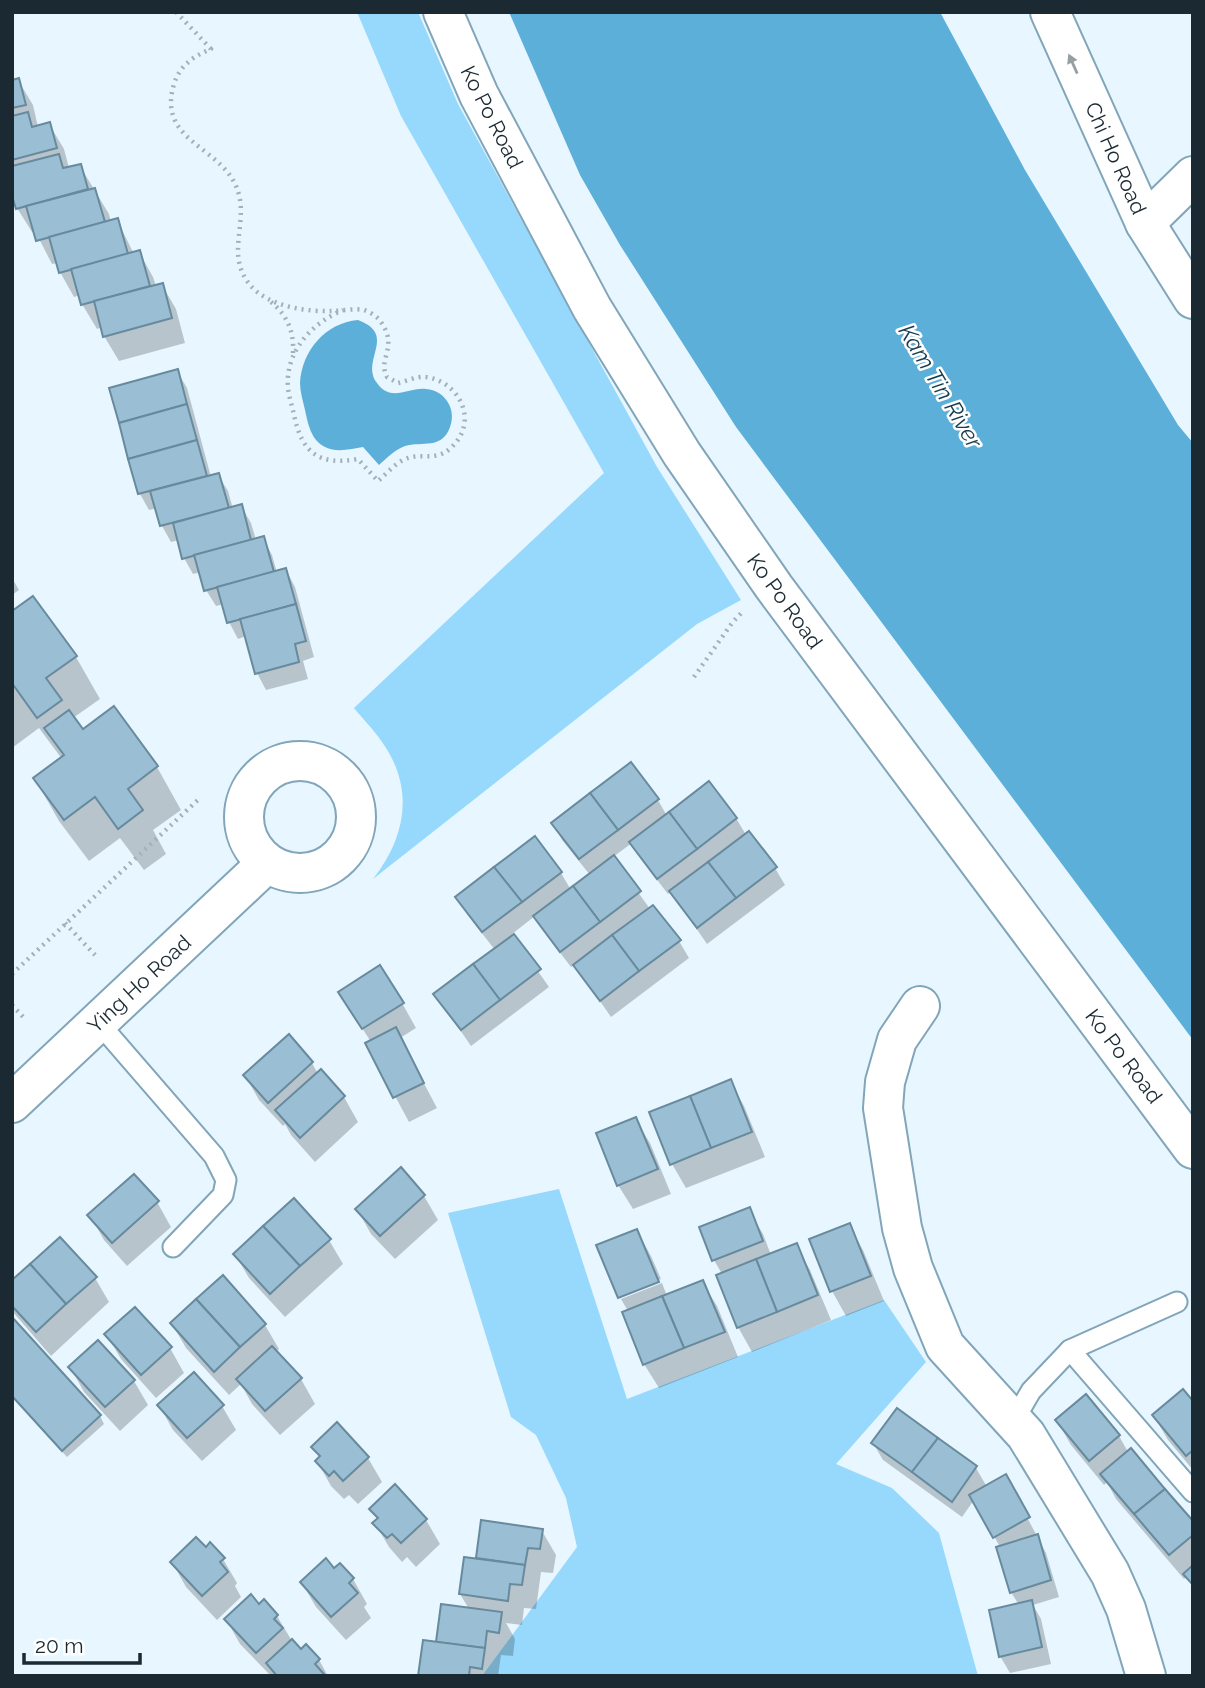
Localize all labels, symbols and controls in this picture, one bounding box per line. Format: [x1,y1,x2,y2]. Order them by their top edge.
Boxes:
one-way arrow [1067,54,1079,74]
street label: Ko Po Road [455,62,529,172]
street label: Chi Ho Road [1080,98,1152,218]
water label: Kam Tin River [893,319,989,454]
street label: Ko Po Road [742,548,828,654]
street label: Ying Ho Road [82,930,196,1038]
street label: Ko Po Road [1080,1004,1168,1108]
scale bar [24,1622,140,1666]
text: 20 m [35,1633,83,1658]

